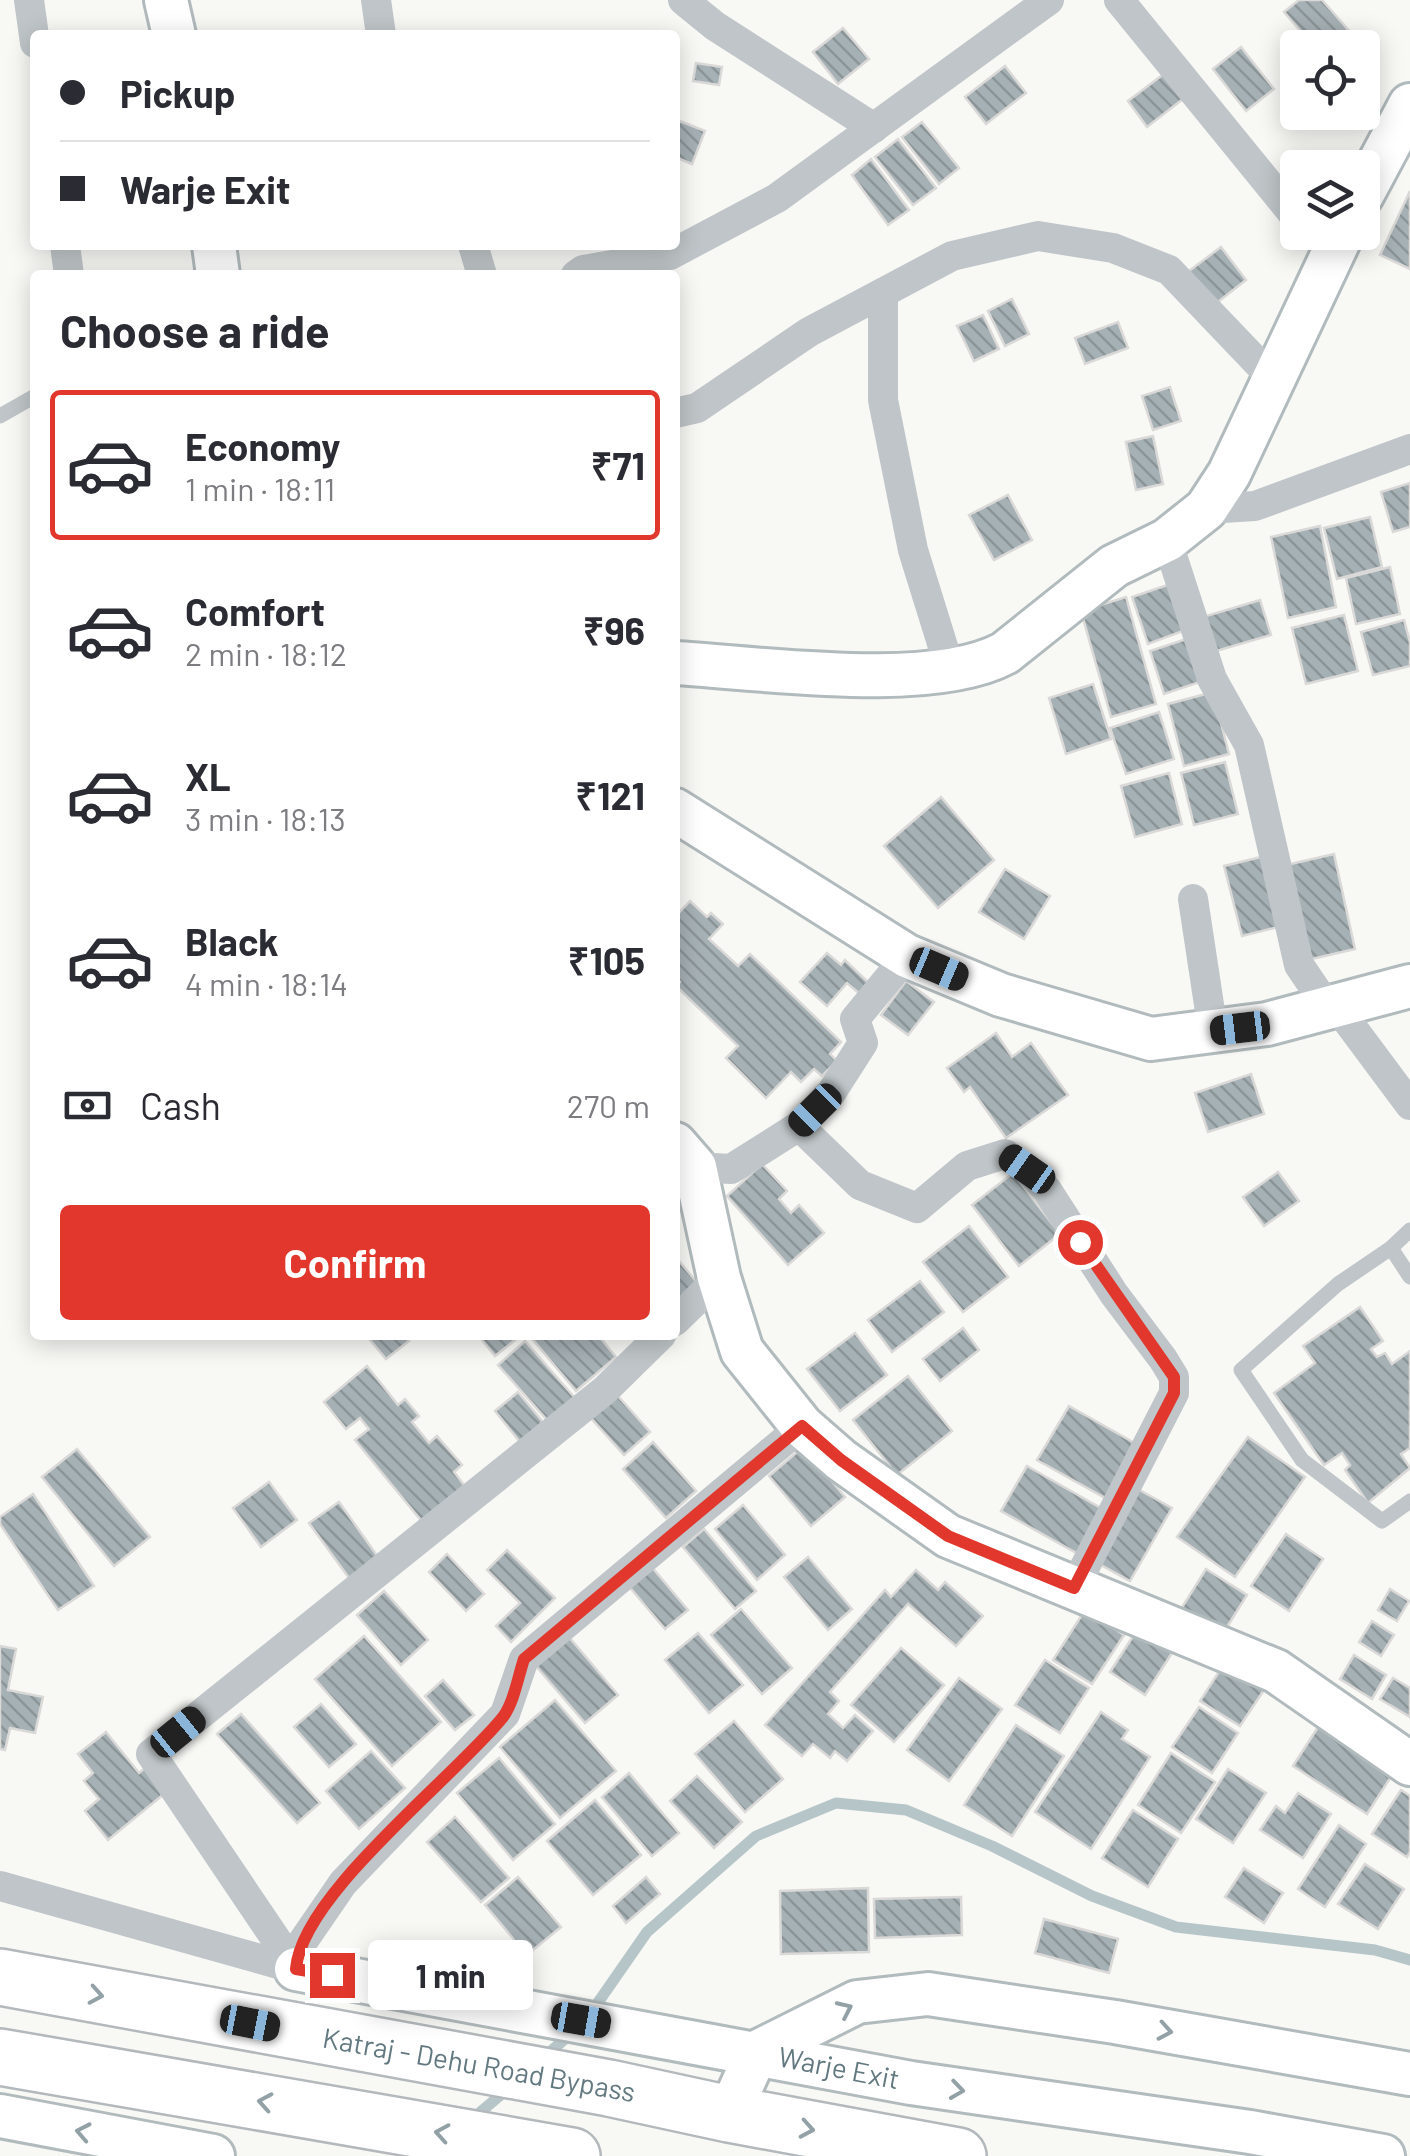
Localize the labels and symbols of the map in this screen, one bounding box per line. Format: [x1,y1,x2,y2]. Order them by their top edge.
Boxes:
car [906,943,972,995]
car [1208,1009,1272,1047]
car [783,1078,847,1142]
car [994,1140,1060,1198]
route start [1058,1220,1103,1265]
car [145,1701,211,1763]
callout: 1 min [367,1940,532,2010]
route end [310,1953,355,1998]
one-way arrow [88,1984,104,2005]
car [549,2000,613,2040]
one-way arrow [835,2002,853,2022]
car [218,2003,282,2043]
street label: Katraj - Dehu Road Bypass [320,2020,638,2108]
one-way arrow [1156,2020,1173,2041]
street label: Warje Exit [776,2039,903,2095]
one-way arrow [948,2078,965,2099]
one-way arrow [257,2092,273,2113]
one-way arrow [799,2118,815,2139]
one-way arrow [75,2122,92,2143]
one-way arrow [434,2123,450,2144]

